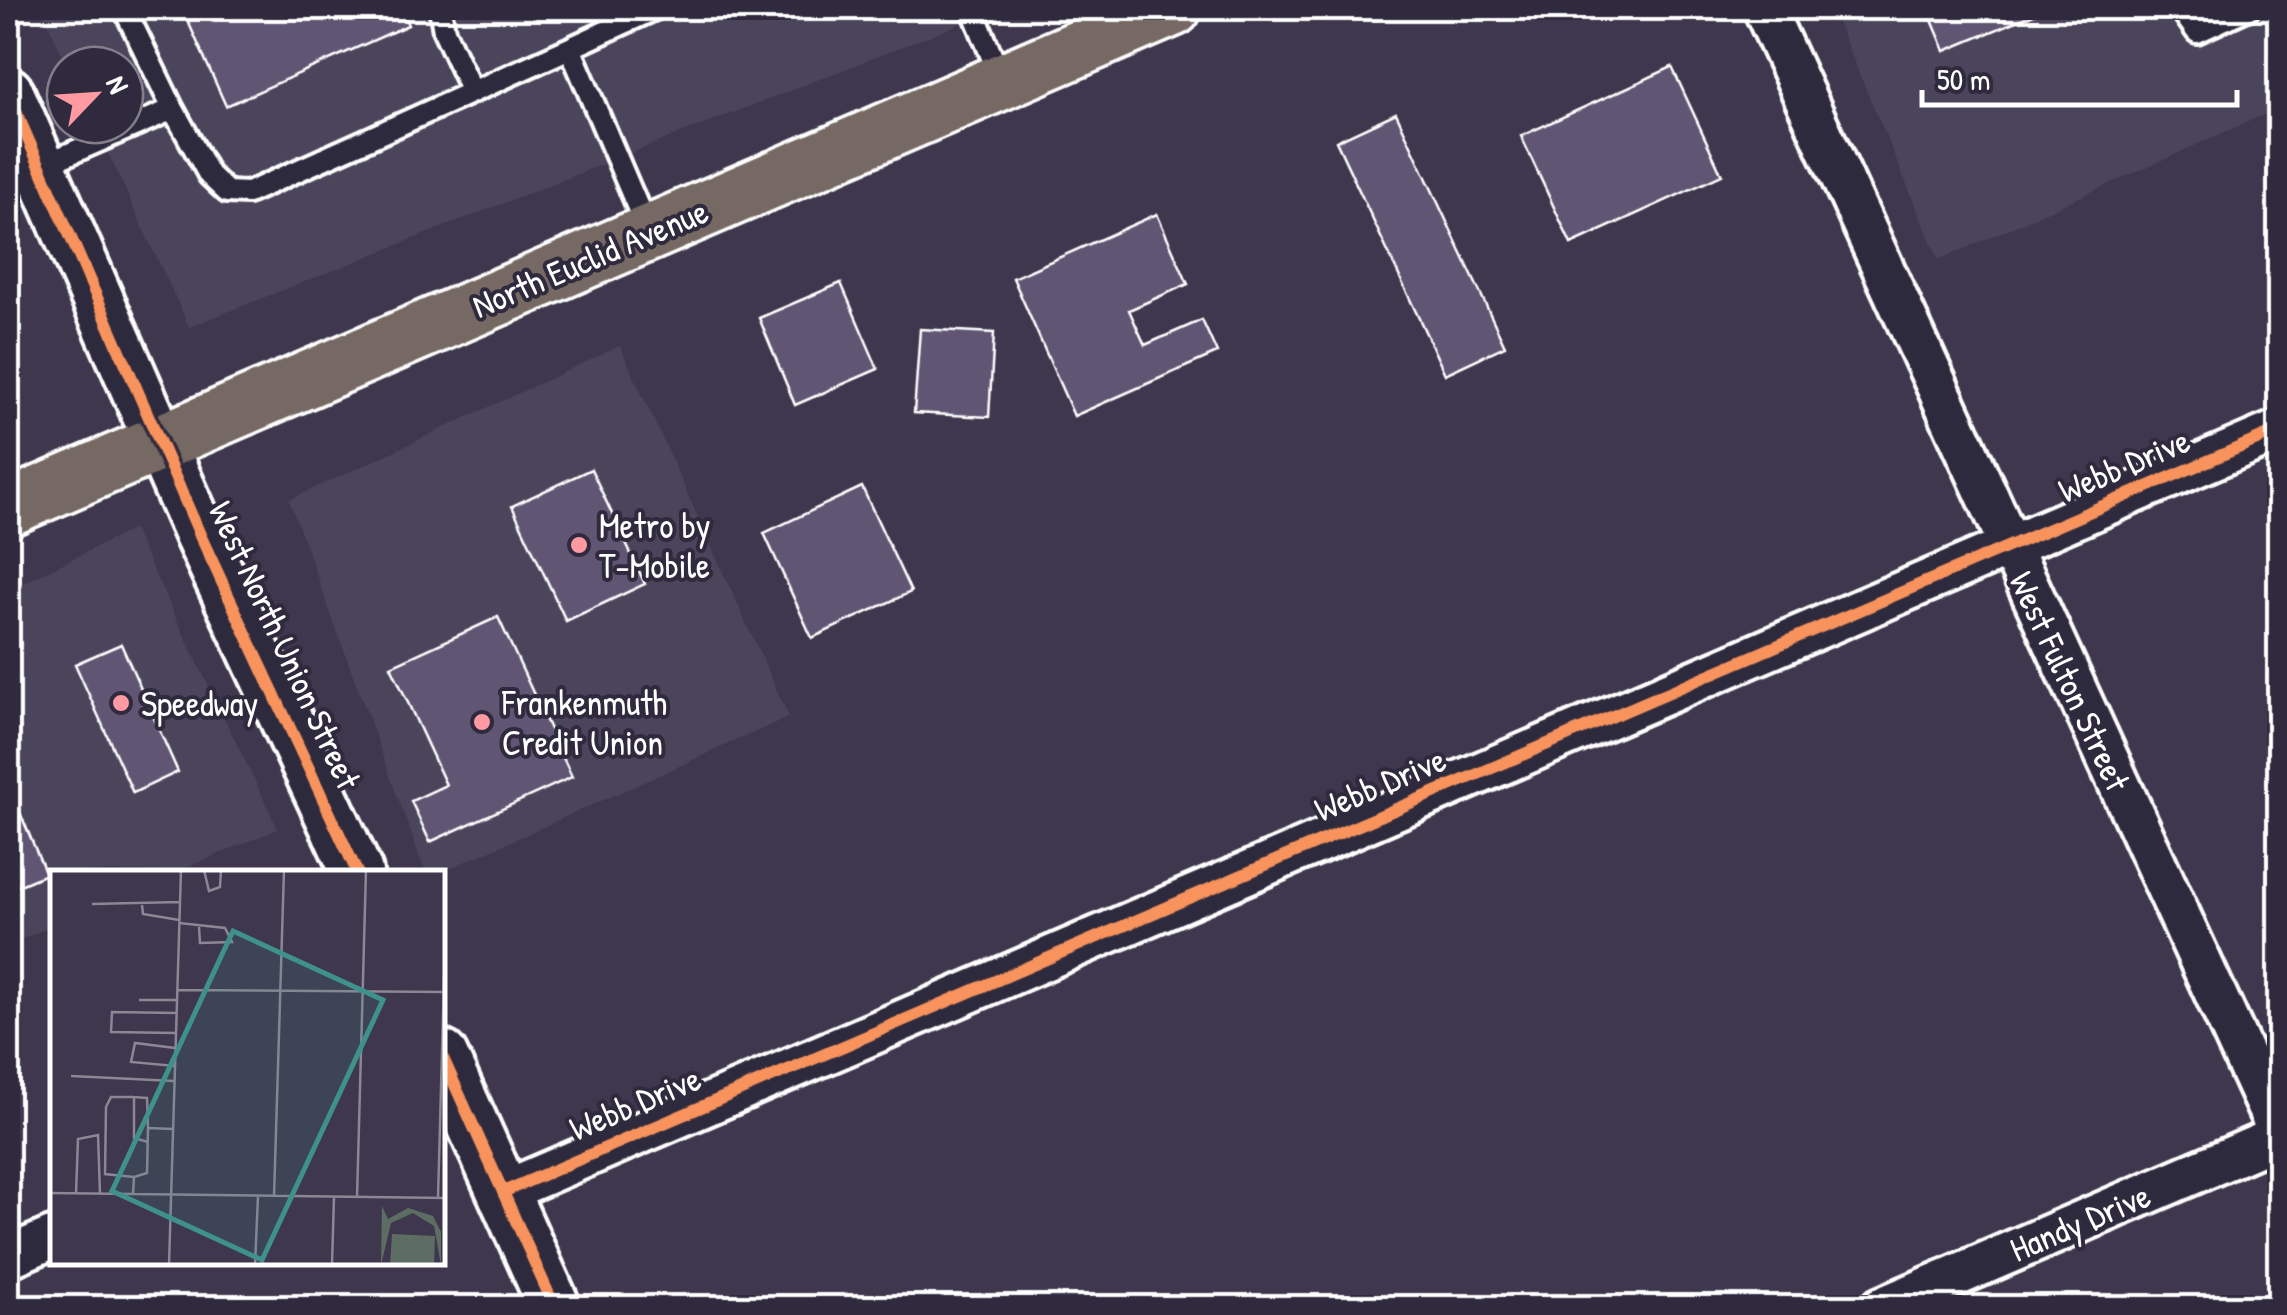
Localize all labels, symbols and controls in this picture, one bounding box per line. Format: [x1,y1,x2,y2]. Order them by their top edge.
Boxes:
north arrow [45,45,145,145]
scale bar [1922,45,2237,107]
text: 50 m [1937,59,1990,99]
text: N [97,70,138,99]
street label: North Euclid Avenue [465,187,715,329]
street label: Webb Drive [2051,416,2197,514]
street label: West North Union Street [198,493,373,797]
place label: Metro by T-Mobile [599,502,711,589]
marker: Metro by T-Mobile [568,534,590,556]
street label: West Fulton Street [1999,564,2142,799]
place label: Frankenmuth Credit Union [501,679,667,766]
place label: Speedway [141,680,258,727]
marker: Speedway [110,692,132,714]
marker: Frankenmuth Credit Union [471,711,493,733]
street label: Webb Drive [1307,735,1453,833]
inset map [50,870,445,1265]
street label: Webb Drive [562,1054,708,1152]
street label: Handy Drive [2003,1171,2157,1273]

